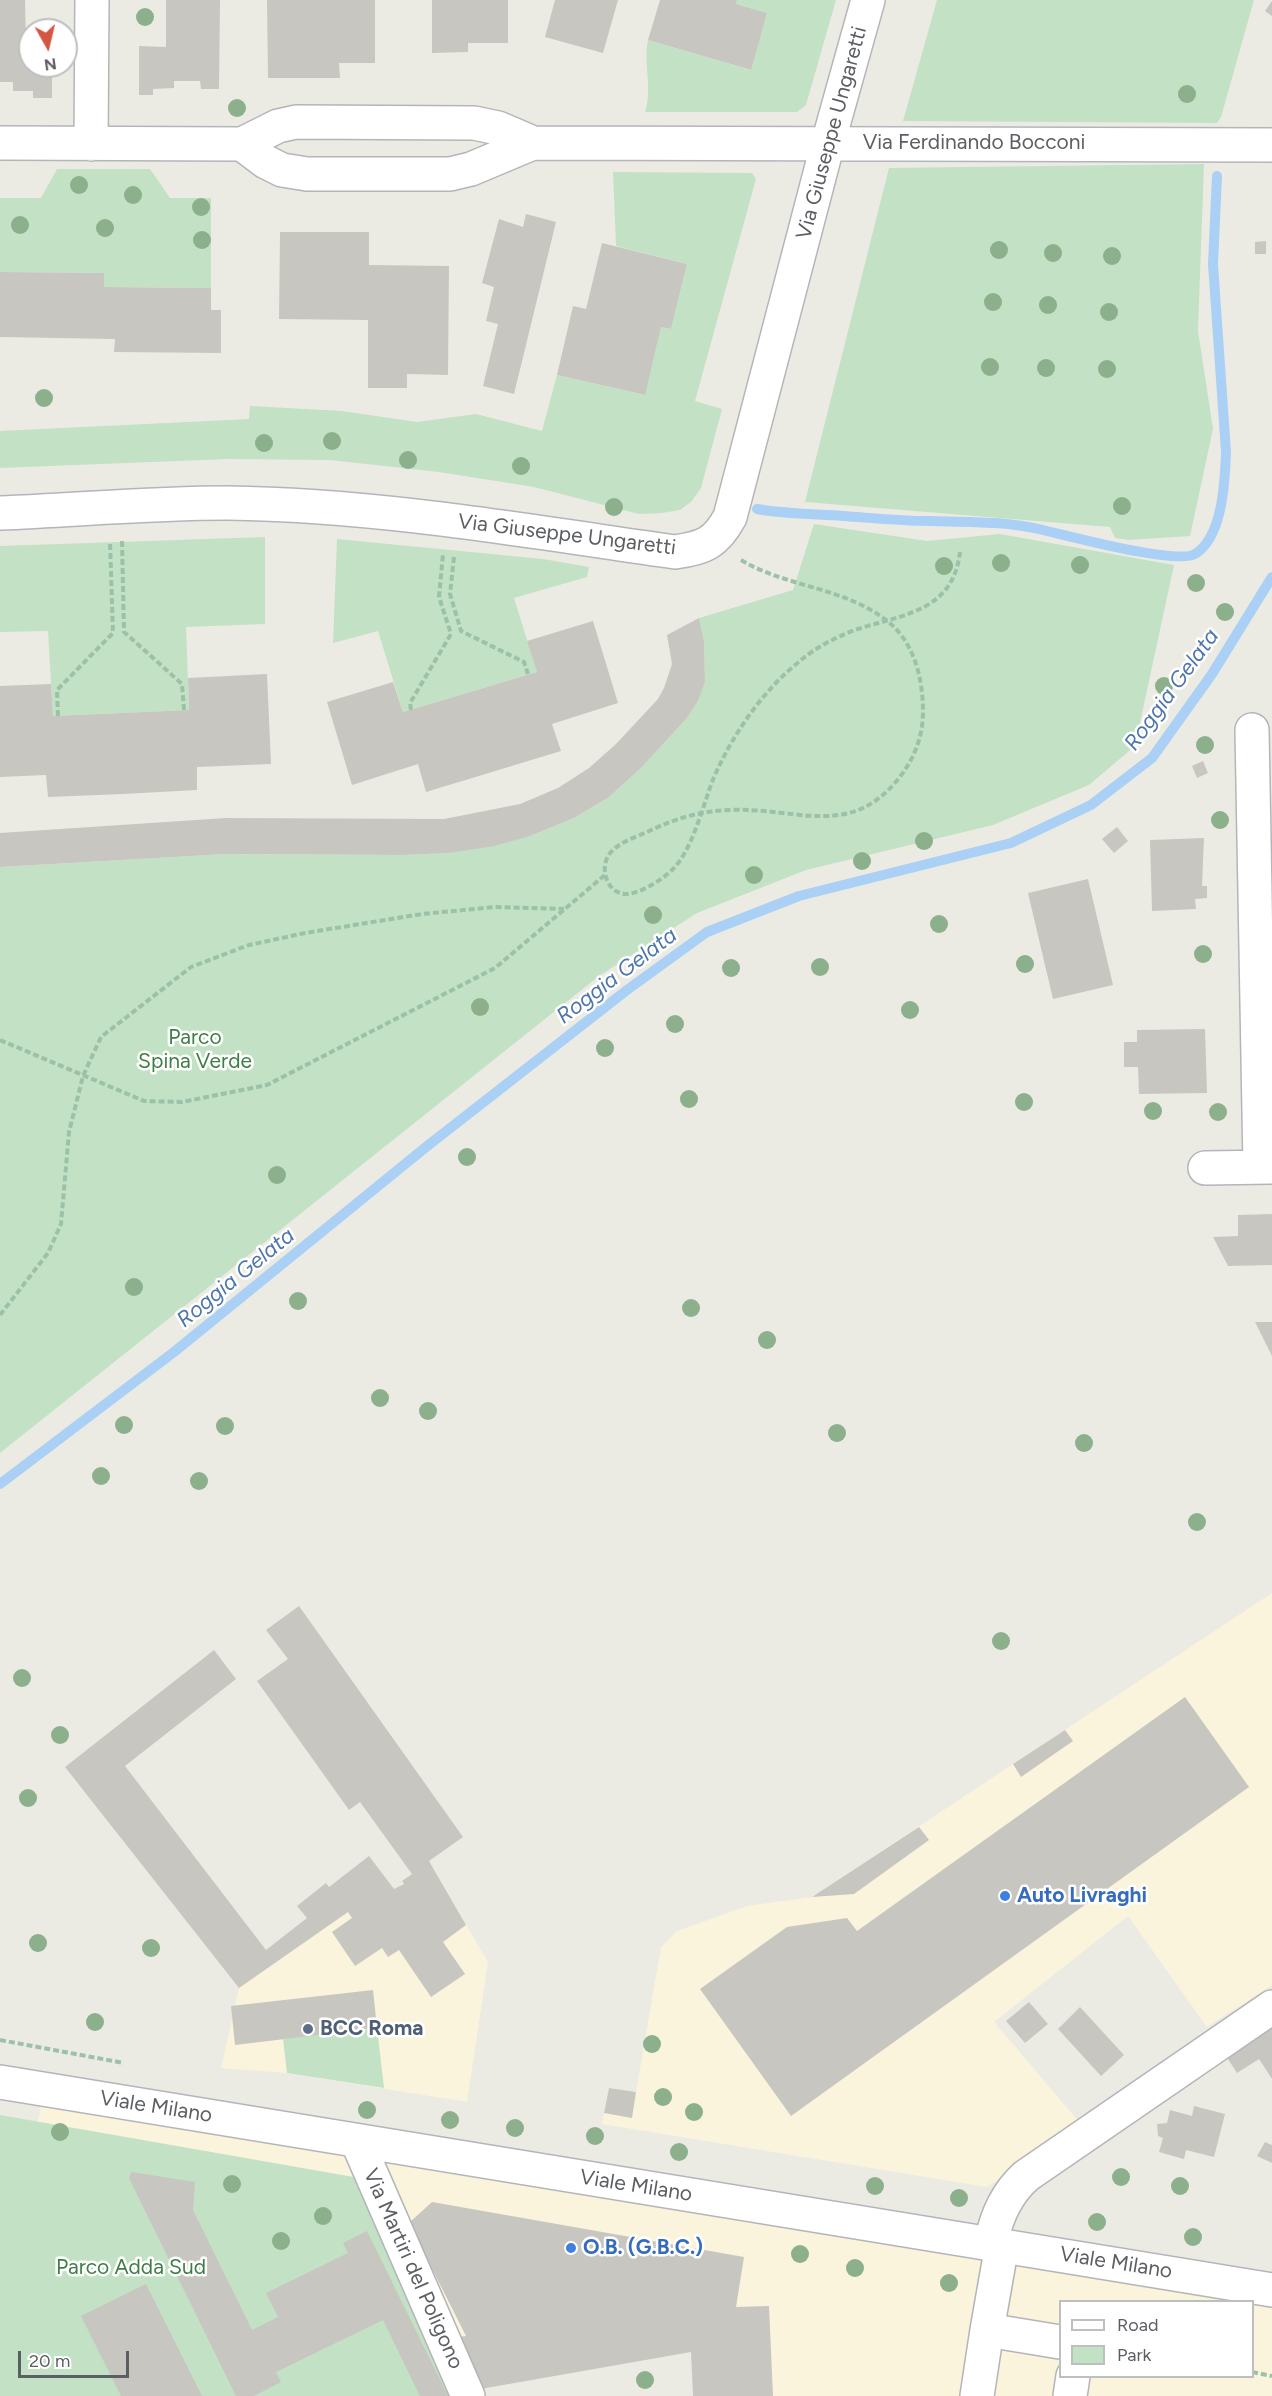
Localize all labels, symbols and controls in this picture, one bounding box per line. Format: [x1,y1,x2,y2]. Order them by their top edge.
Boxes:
north arrow [18,18,78,78]
street label: Via Giuseppe Ungaretti [791,24,873,242]
text: N [43,54,58,75]
street label: Via Ferdinando Bocconi [863,130,1085,156]
street label: Via Giuseppe Ungaretti [457,509,677,561]
water label: Roggia Gelata [1119,624,1225,756]
water label: Roggia Gelata [552,922,682,1030]
park label: Parco Spina Verde [138,1025,252,1075]
water label: Roggia Gelata [172,1223,300,1333]
place label: Auto Livraghi [1017,1883,1147,1909]
marker: Auto Livraghi [998,1889,1012,1903]
place label: BCC Roma [320,2016,424,2042]
marker: BCC Roma [301,2022,315,2036]
street label: Viale Milano [98,2086,214,2128]
street label: Via Martiri del Poligono [357,2165,469,2373]
street label: Viale Milano [578,2165,694,2207]
place label: O.B. (G.B.C.) [583,2235,703,2261]
marker: O.B. (G.B.C.) [564,2241,578,2255]
street label: Viale Milano [1058,2242,1174,2284]
park label: Parco Adda Sud [56,2255,206,2281]
legend [1059,2300,1254,2378]
text: Road [1117,2314,1158,2336]
scale bar [21,2339,132,2377]
text: Park [1117,2344,1151,2366]
text: 20 m [29,2350,70,2372]

